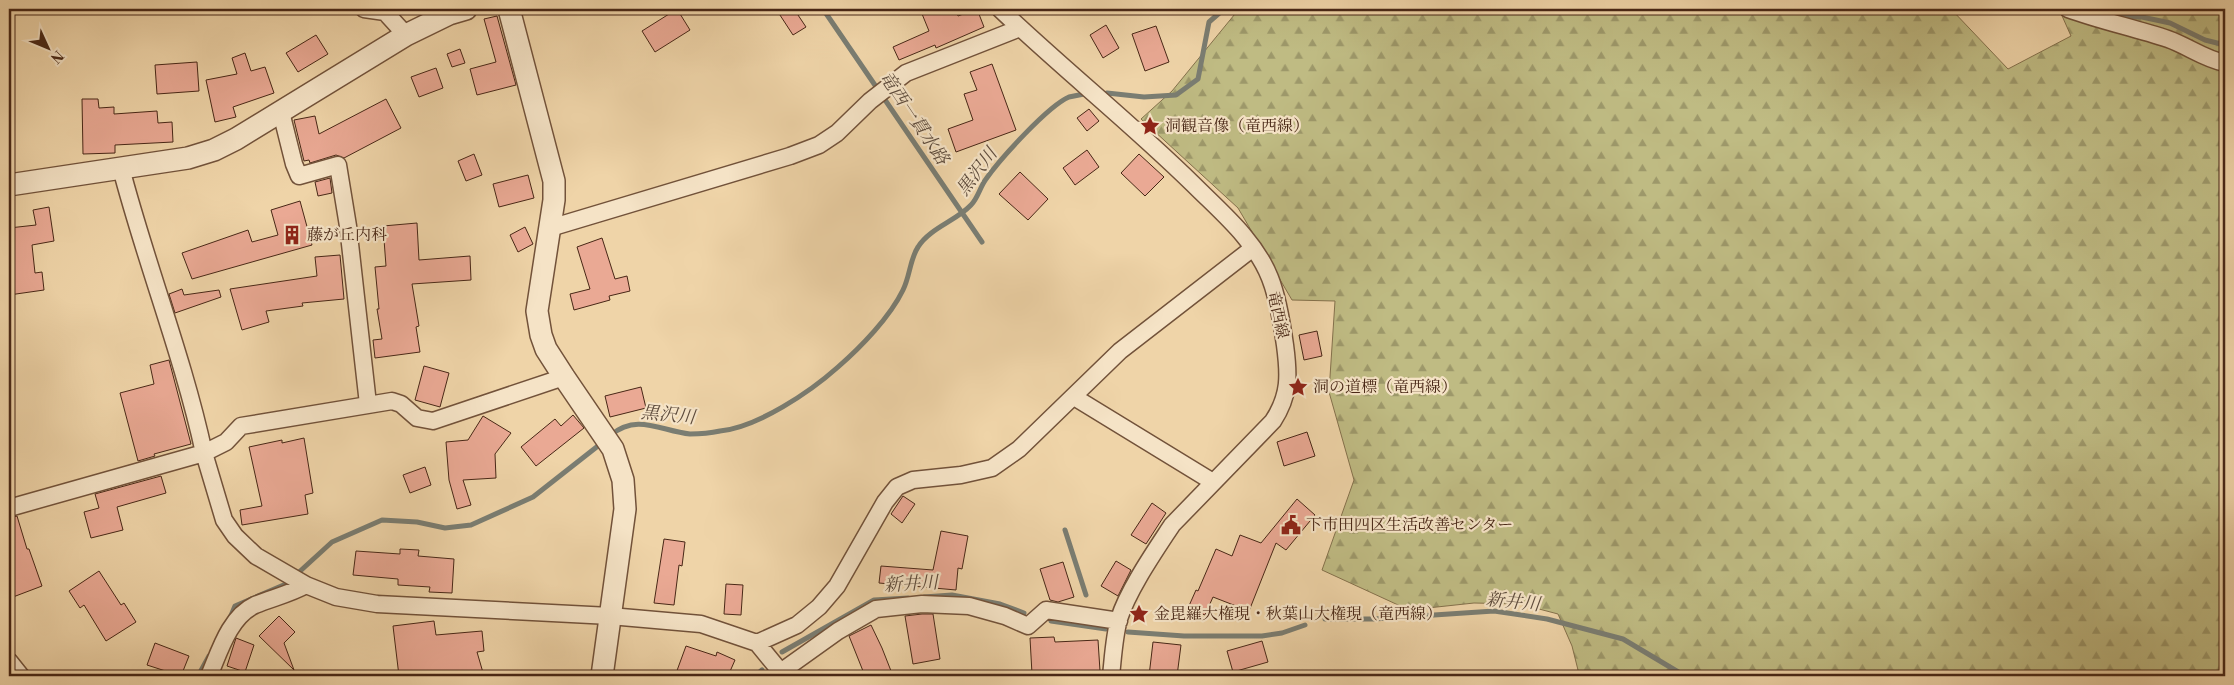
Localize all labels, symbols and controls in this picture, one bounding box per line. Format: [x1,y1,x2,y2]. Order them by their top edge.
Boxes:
north arrow [22,22,72,72]
text: N [46,46,67,67]
water label: 竜西一貫水路 [874,67,955,171]
place icon: 洞観音像（竜西線） [1139,115,1161,137]
place label: 洞観音像（竜西線） [1165,116,1309,136]
water label: 黒沢川 [952,142,1004,200]
building icon: 藤が丘内科 [281,224,303,246]
place label: 藤が丘内科 [307,225,387,245]
street label: 竜西線 [1263,289,1293,341]
place icon: 洞の道標（竜西線） [1287,376,1309,398]
place label: 洞の道標（竜西線） [1313,377,1457,397]
water label: 黒沢川 [640,401,698,429]
public building icon: 下市田四区生活改善センター [1280,514,1302,536]
place label: 下市田四区生活改善センター [1306,515,1513,535]
water label: 新井川 [883,571,941,597]
water label: 新井川 [1485,588,1543,616]
place icon: 金毘羅大権現・秋葉山大権現（竜西線） [1128,603,1150,625]
place label: 金毘羅大権現・秋葉山大権現（竜西線） [1154,604,1442,624]

